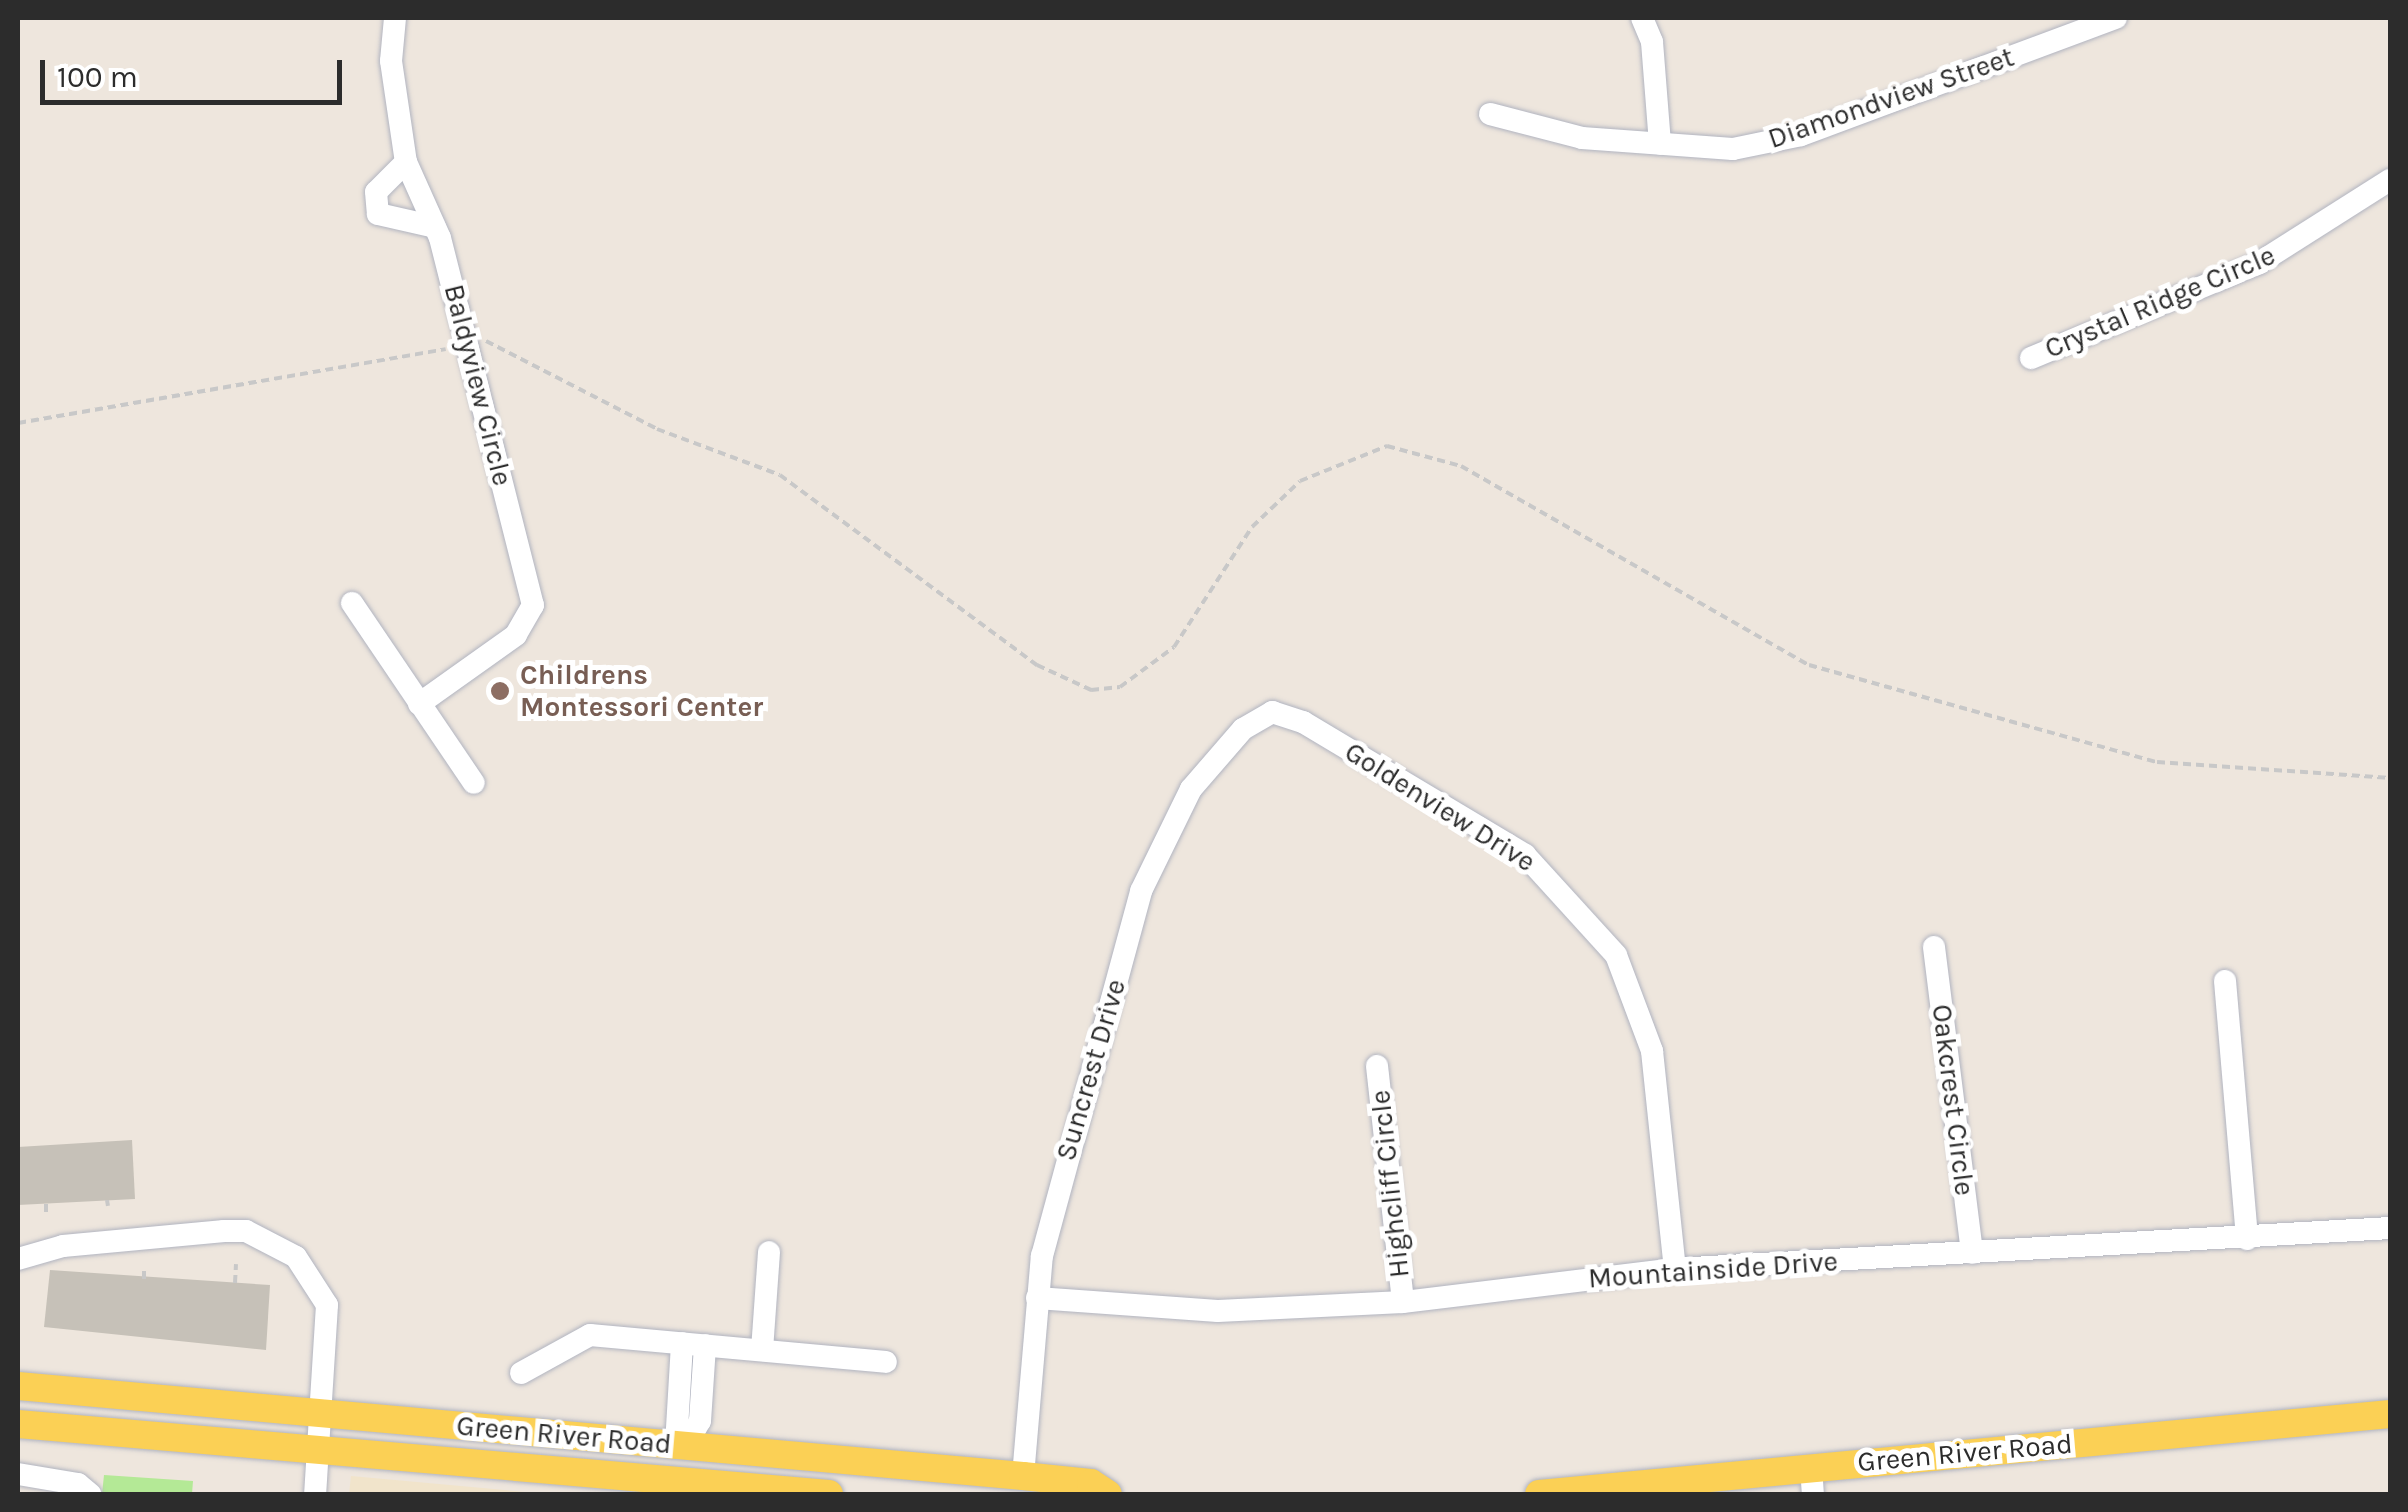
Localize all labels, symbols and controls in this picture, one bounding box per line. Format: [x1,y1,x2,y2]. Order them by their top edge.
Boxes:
scale bar [45,40,348,102]
street label: Diamondview Street [1764,40,2018,156]
text: 100 m [57,59,138,95]
street label: Crystal Ridge Circle [2040,238,2280,366]
street label: Baldyview Circle [437,281,519,489]
place label: Childrens Montessori Center [520,658,763,724]
marker: Childrens Montessori Center [489,680,511,702]
street label: Goldenview Drive [1339,735,1541,879]
street label: Suncrest Drive [1049,975,1133,1165]
street label: Oakcrest Circle [1925,1002,1981,1198]
street label: Highcliff Circle [1363,1088,1417,1280]
street label: Mountainside Drive [1587,1245,1839,1295]
street label: Green River Road [455,1409,673,1461]
street label: Green River Road [1856,1427,2074,1479]

